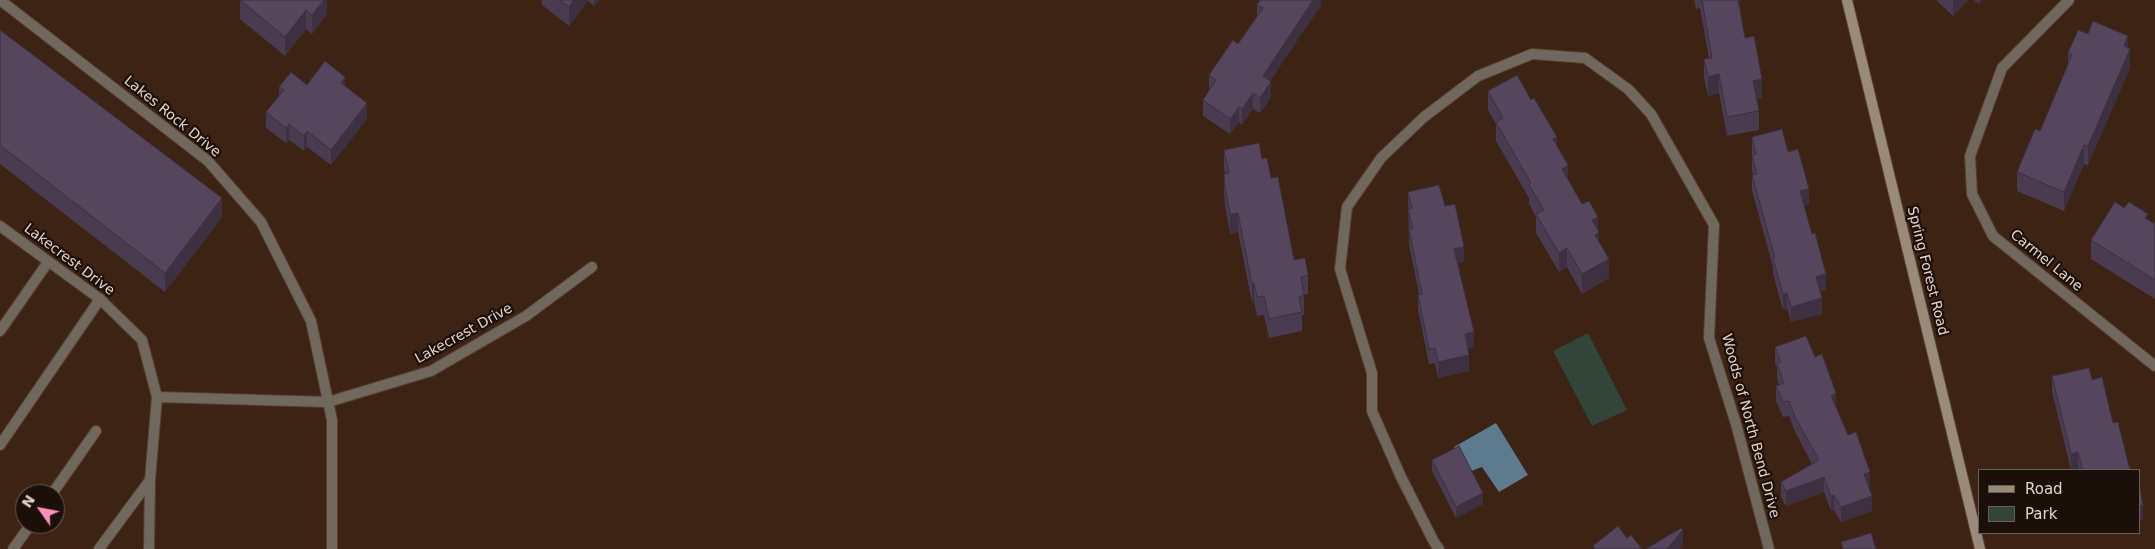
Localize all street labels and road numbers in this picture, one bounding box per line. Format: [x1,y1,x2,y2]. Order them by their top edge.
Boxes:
street label: Lakes Rock Drive [120,73,224,161]
street label: Spring Forest Road [1903,205,1951,337]
street label: Lakecrest Drive [20,221,118,299]
street label: Carmel Lane [2006,227,2086,295]
street label: Lakecrest Drive [412,300,516,368]
street label: Woods of North Bend Drive [1717,332,1783,520]

